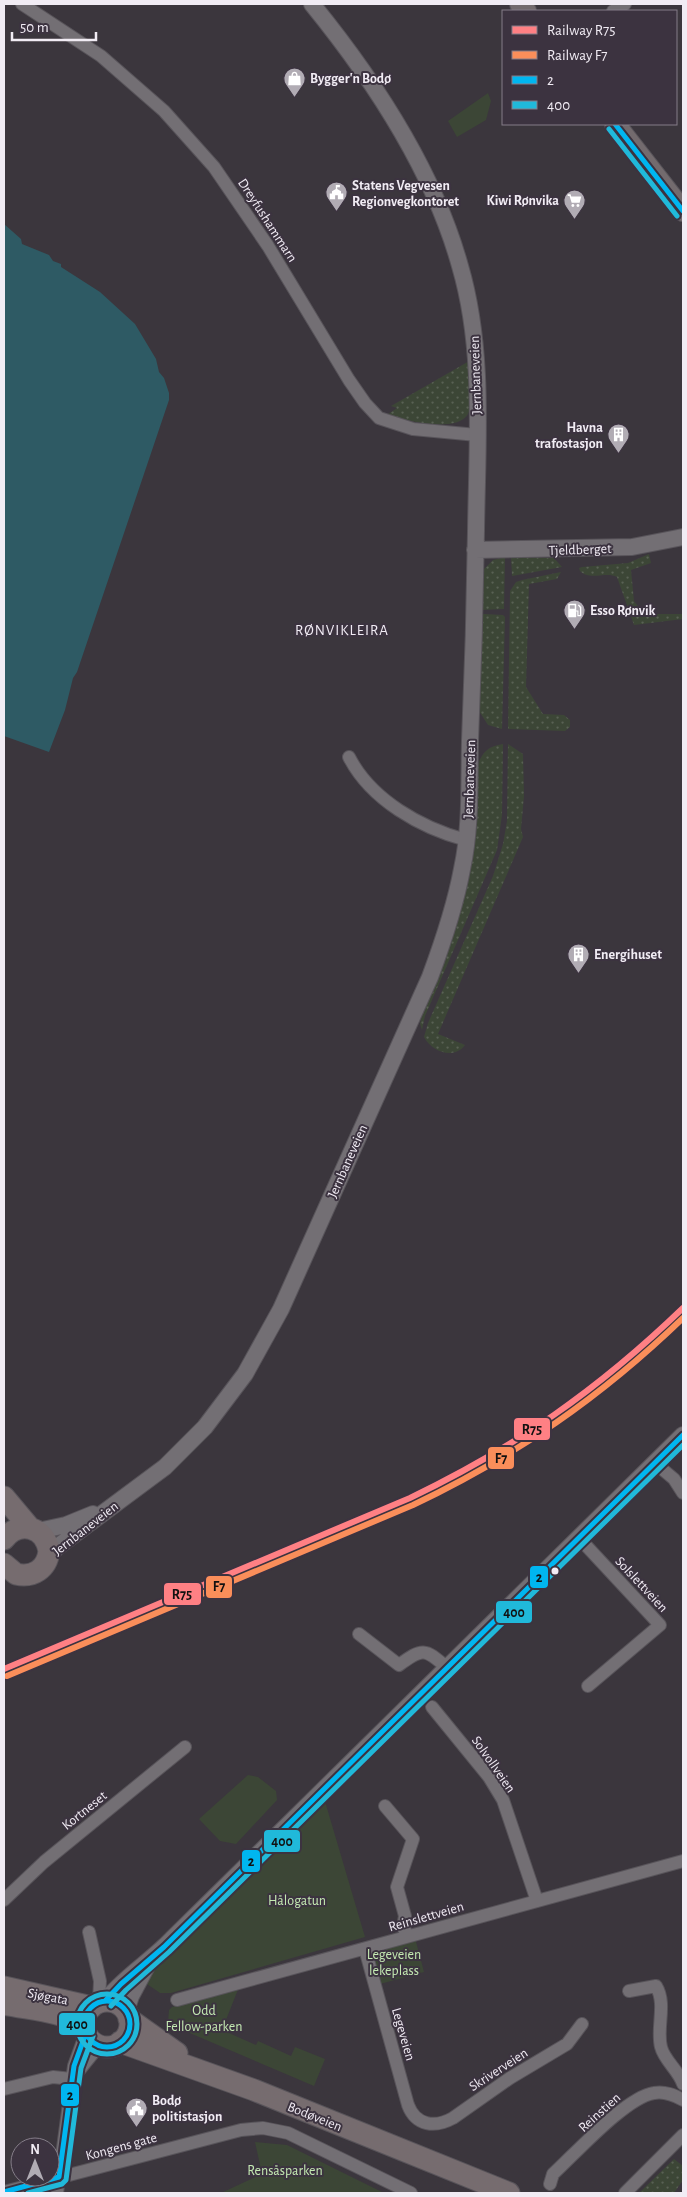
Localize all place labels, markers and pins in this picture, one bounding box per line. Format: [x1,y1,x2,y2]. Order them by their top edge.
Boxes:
shop icon: Bygger'n Bodø [282,66,306,97]
place label: Bygger'n Bodø [310,72,391,86]
place label: Statens Vegvesen Regionvegkontoret [352,179,459,209]
public building icon: Statens Vegvesen Regionvegkontoret [324,181,348,212]
supermarket icon: Kiwi Rønvika [563,188,587,219]
place label: Kiwi Rønvika [486,194,559,208]
place label: Havna trafostasjon [535,421,603,451]
building icon: Havna trafostasjon [607,423,631,454]
fuel station icon: Esso Rønvik [562,598,586,629]
place label: Esso Rønvik [590,604,656,618]
building icon: Energihuset [566,942,590,973]
place label: Energihuset [594,948,662,962]
unlabelled marker [550,1566,560,1576]
place label: Bodø politistasjon [152,2094,222,2124]
public building icon: Bodø politistasjon [124,2096,148,2127]

